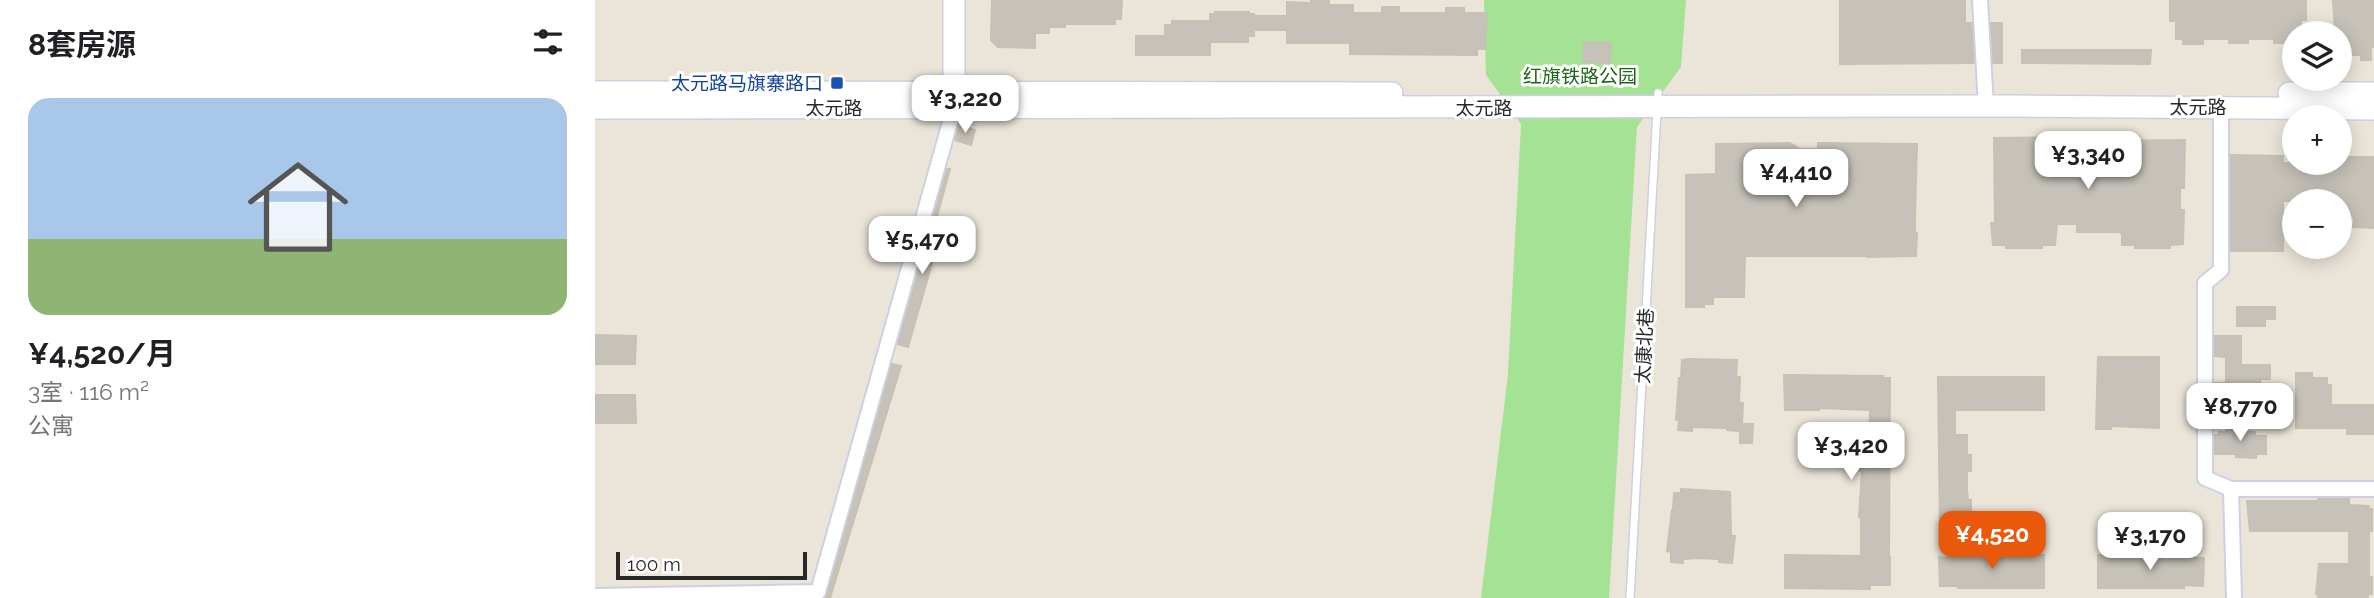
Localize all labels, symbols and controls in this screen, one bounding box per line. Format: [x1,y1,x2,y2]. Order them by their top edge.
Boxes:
map controls [2282,21,2352,259]
button: layers [2282,21,2352,91]
icon: filters [529,23,567,61]
text: 8套房源 [28,27,136,62]
park label: 红旗铁路公园 [1523,65,1637,87]
place label: 太元路马旗寨路口 [671,72,823,94]
marker: 太元路马旗寨路口 [829,75,845,91]
pin: ¥3,220 [908,76,1022,135]
text: ¥3,220 [928,84,1002,111]
street label: 太元路 [2169,96,2227,118]
street label: 太元路 [805,97,863,119]
street label: 太元路 [1455,97,1513,119]
button: + [2282,105,2352,175]
pin: ¥3,340 [2031,132,2145,191]
text: ¥3,340 [2051,140,2125,167]
icon: home [235,144,361,270]
pin: ¥4,410 [1739,150,1853,209]
text: ¥4,410 [1759,158,1833,185]
button: − [2282,189,2352,259]
pin: ¥5,470 [865,216,979,276]
text: ¥5,470 [885,225,959,252]
street label: 太康北巷 [1631,307,1657,385]
text: ¥4,520/月 [28,336,176,371]
text: 3室 · 116 m² [28,378,149,405]
pin: ¥8,770 [2183,384,2297,443]
text: ¥8,770 [2202,392,2278,419]
text: 公寓 [28,412,74,439]
pin: ¥3,420 [1794,422,1908,482]
text: ¥3,420 [1814,431,1888,458]
pin: ¥4,520 [1935,512,2049,571]
pin: ¥3,170 [2093,512,2207,572]
text: ¥4,520 [1955,520,2029,547]
text: ¥3,170 [2114,521,2186,548]
scale bar [616,549,807,581]
text: 100 m [627,553,681,575]

